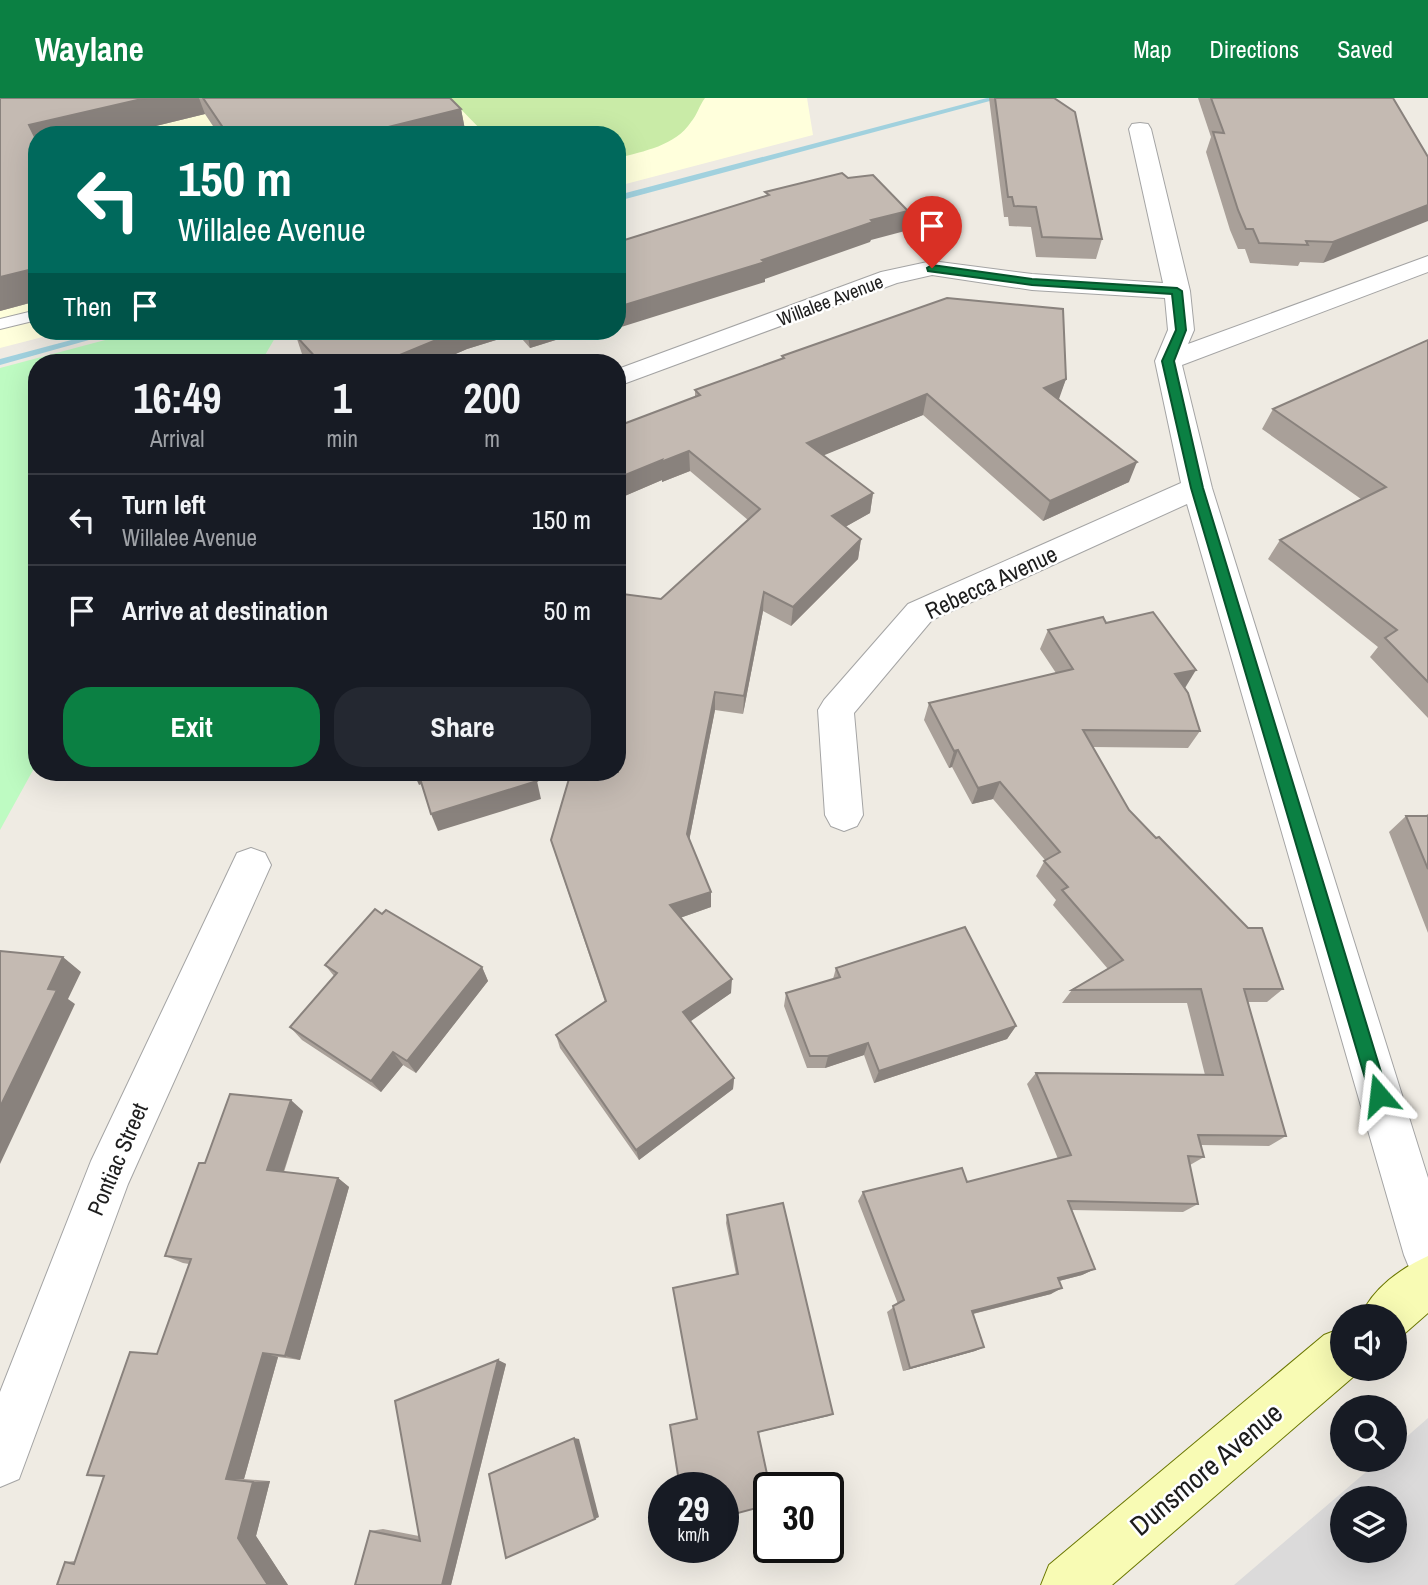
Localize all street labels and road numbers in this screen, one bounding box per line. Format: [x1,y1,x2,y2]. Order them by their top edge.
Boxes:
street label: Willalee Avenue [773,268,887,332]
street label: Rebecca Avenue [920,538,1062,626]
street label: Pontiac Street [79,1098,155,1220]
street label: Dunsmore Avenue [1122,1394,1290,1544]

